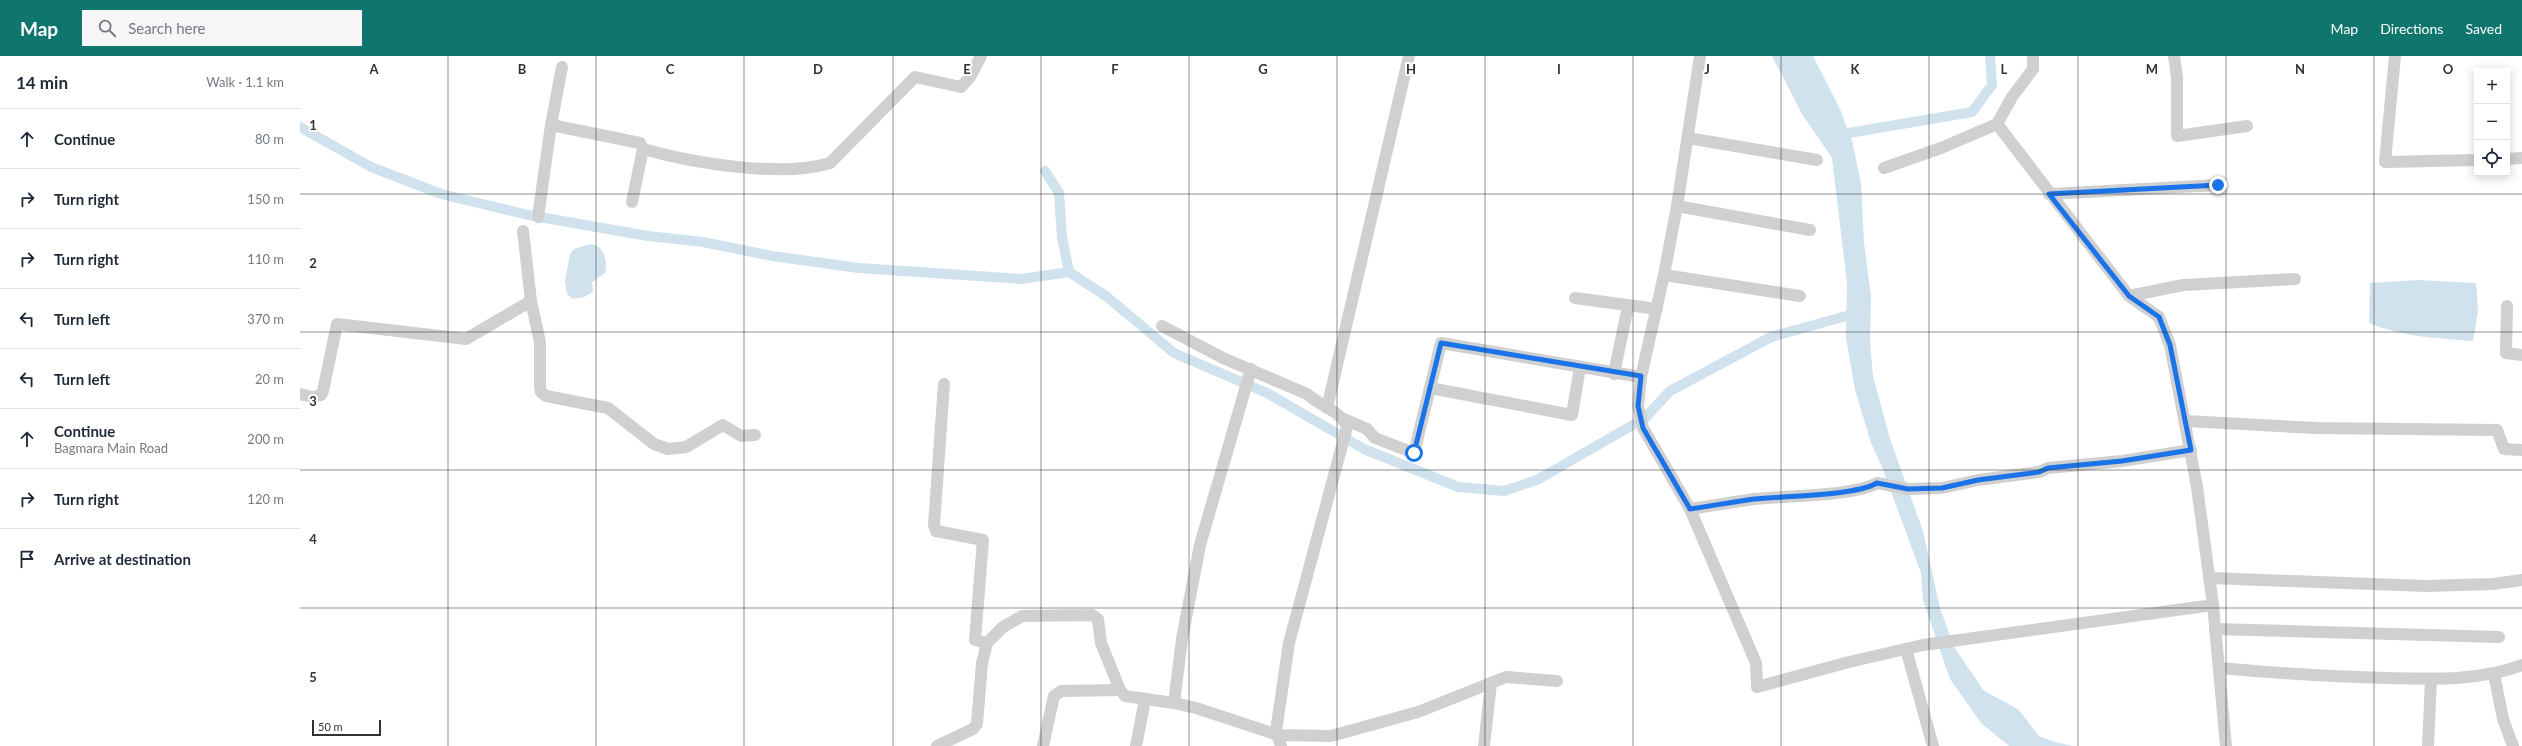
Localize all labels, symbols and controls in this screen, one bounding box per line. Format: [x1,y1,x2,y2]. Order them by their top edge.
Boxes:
search box [82,10,362,46]
text: Map [20,17,58,40]
icon: search [96,17,118,39]
text: Search here [128,19,206,37]
text: Map [2331,20,2358,37]
text: Directions [2380,20,2443,37]
text: Saved [2465,20,2502,37]
text: A [368,61,379,77]
text: B [518,61,527,77]
text: C [666,61,675,77]
text: D [813,61,823,77]
text: E [963,61,971,77]
text: F [1111,61,1119,77]
text: G [1258,61,1268,77]
text: H [1406,61,1416,77]
text: I [1557,61,1561,77]
text: J [1704,61,1710,77]
text: K [1851,61,1861,77]
text: L [2001,61,2008,77]
text: M [2146,61,2158,77]
text: N [2295,61,2305,77]
text: O [2443,61,2454,77]
map controls [2474,68,2510,176]
button: + [2474,68,2510,104]
text: 14 min [16,72,68,93]
text: Walk · 1.1 km [206,74,284,90]
button: − [2474,104,2510,140]
text: 1 [309,117,317,133]
icon: ahead [16,128,38,150]
text: Continue [54,130,115,148]
text: 80 m [255,131,284,147]
button: locate [2474,140,2510,176]
route end [2209,176,2227,194]
icon: right [16,188,38,210]
text: Turn right [54,190,119,208]
text: 150 m [247,191,284,207]
icon: right [16,248,38,270]
text: Turn right [54,250,119,268]
text: 110 m [247,251,284,267]
text: 2 [309,255,317,271]
icon: left [16,308,38,330]
text: Turn left [54,310,110,328]
text: 370 m [247,311,284,327]
icon: left [16,368,38,390]
text: Turn left [54,370,110,388]
text: 20 m [255,371,284,387]
text: 3 [309,393,317,409]
text: Continue [54,422,115,440]
icon: ahead [16,428,38,450]
text: 200 m [247,431,284,447]
text: Bagmara Main Road [54,440,168,456]
route start [1405,444,1423,462]
icon: right [16,488,38,510]
text: Turn right [54,490,119,508]
text: 120 m [247,491,284,507]
text: 4 [309,531,317,547]
icon: arrive [16,548,38,570]
text: Arrive at destination [54,550,191,568]
text: 5 [309,669,317,685]
scale bar [312,718,381,737]
text: 50 m [318,720,343,733]

